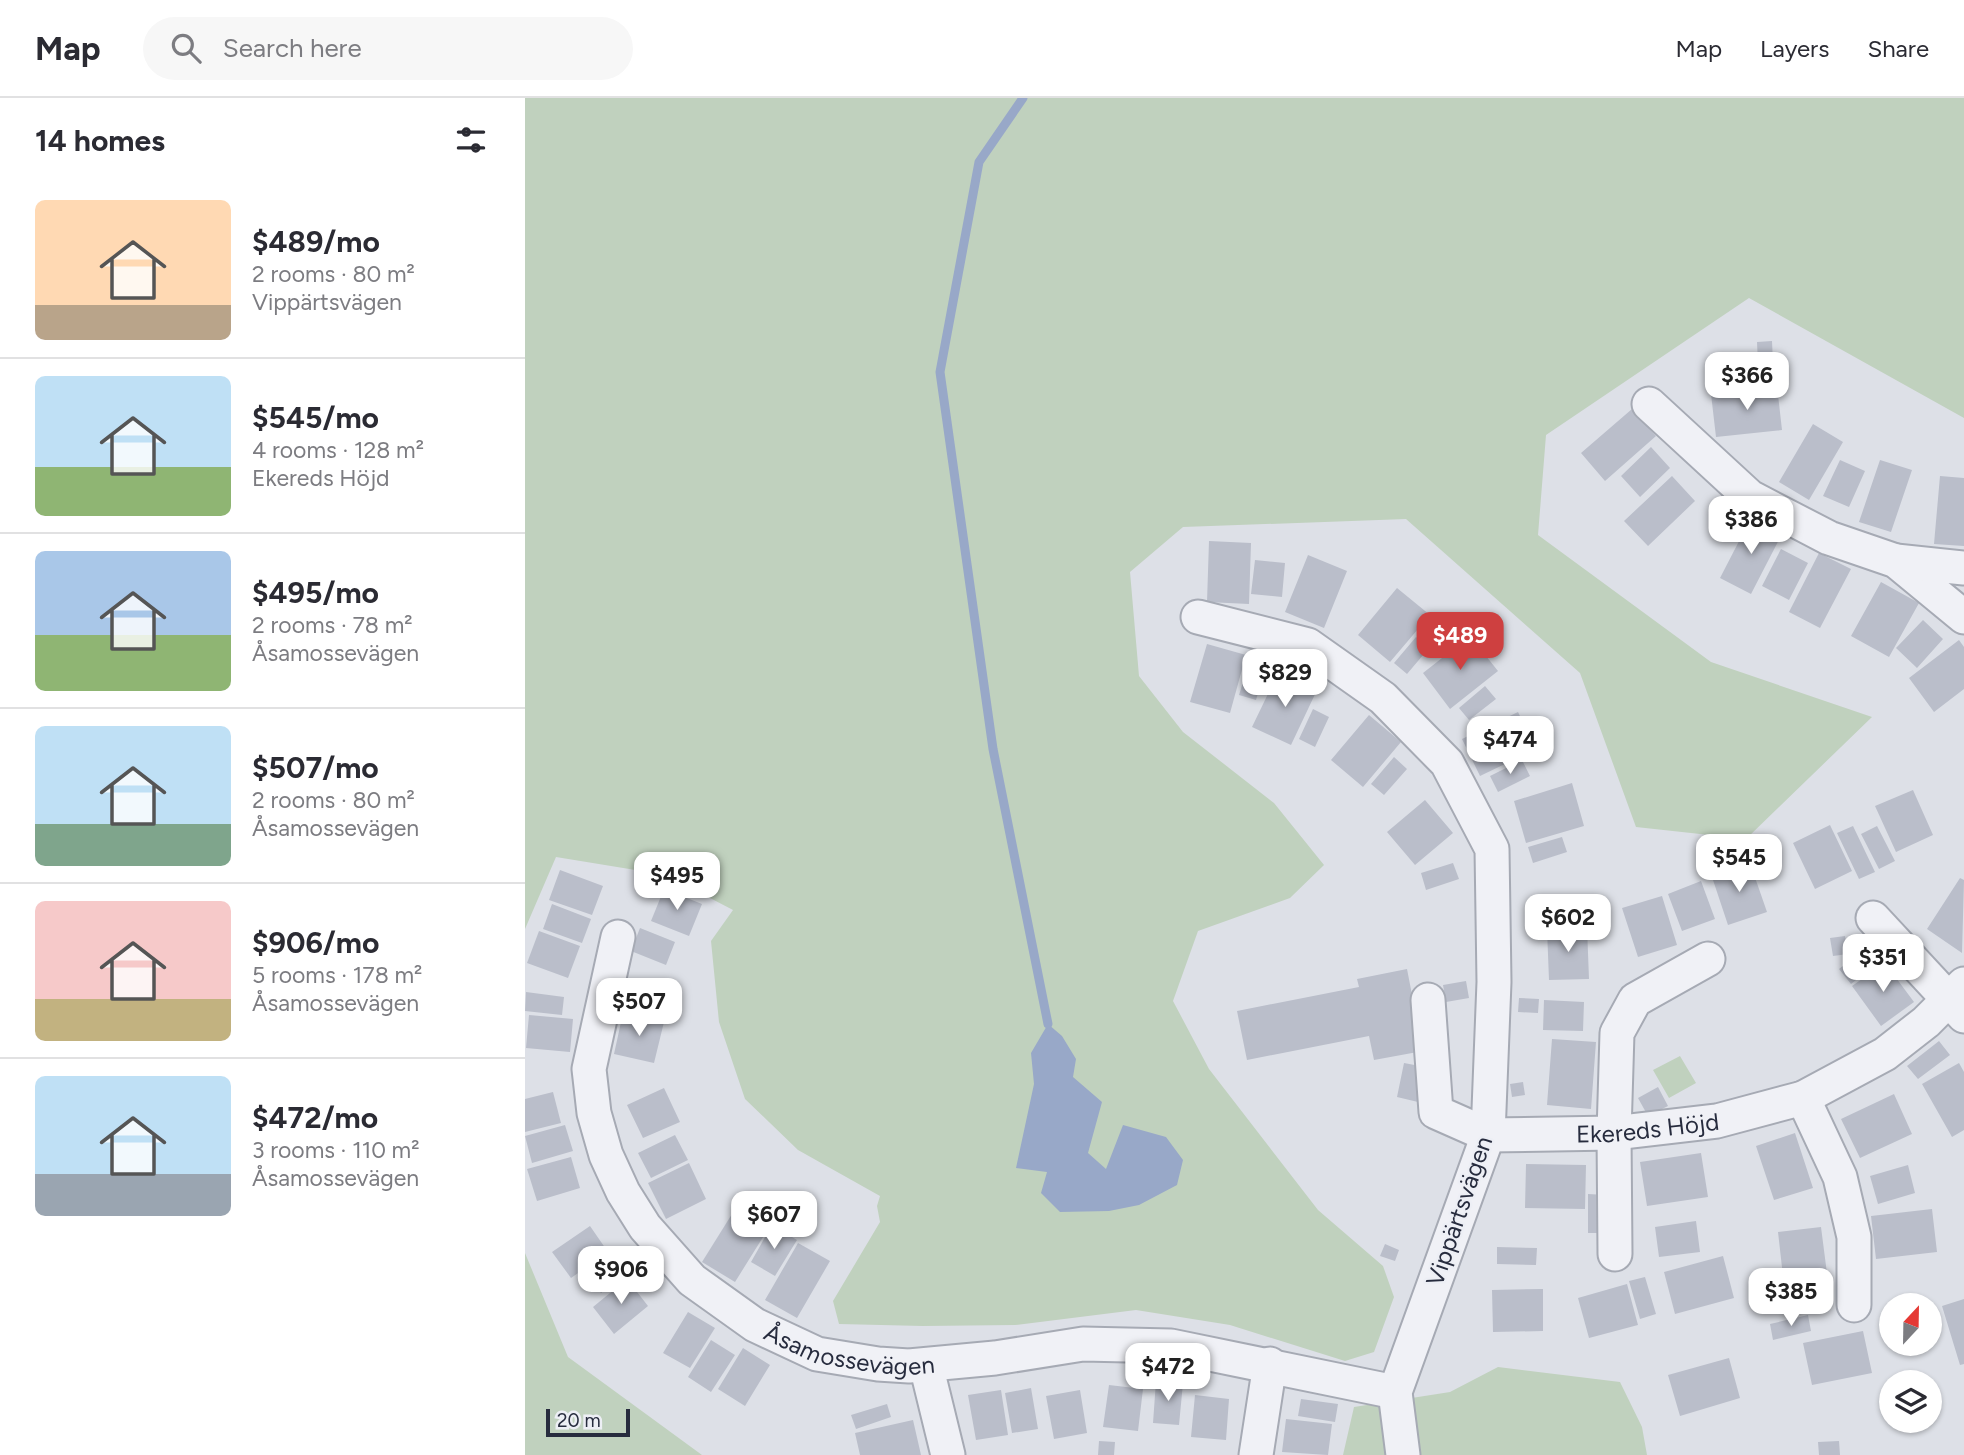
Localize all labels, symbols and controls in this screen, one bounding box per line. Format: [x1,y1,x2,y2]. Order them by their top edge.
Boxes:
search box [143,17,633,80]
text: Map [35,29,101,68]
icon: search [167,29,205,67]
text: Search here [223,32,362,64]
text: Map [1675,34,1722,63]
text: Layers [1760,34,1829,63]
text: Share [1867,34,1929,63]
icon: filters [452,121,490,159]
text: 14 homes [35,122,165,159]
text: $489/mo [252,223,380,260]
icon: home [91,228,175,312]
text: 2 rooms · 80 m² [252,260,415,288]
text: Vippärtsvägen [252,288,402,316]
pin: $366 [1706,352,1788,412]
text: $366 [1721,361,1773,389]
text: $545/mo [252,399,379,436]
icon: home [91,404,175,488]
text: 4 rooms · 128 m² [252,436,424,464]
text: Ekereds Höjd [252,464,390,492]
pin: $386 [1710,496,1792,556]
text: $386 [1725,505,1777,533]
text: $495/mo [252,574,379,611]
icon: home [91,579,175,663]
text: 2 rooms · 78 m² [252,611,413,639]
pin: $489 [1419,612,1501,672]
text: $489 [1433,621,1487,649]
text: Åsamossevägen [252,639,419,667]
pin: $829 [1244,650,1326,709]
text: $829 [1258,658,1312,686]
pin: $474 [1469,716,1551,776]
text: $474 [1483,725,1537,753]
text: $507/mo [252,749,379,786]
icon: home [91,754,175,838]
text: 2 rooms · 80 m² [252,786,415,814]
text: Åsamossevägen [252,814,419,842]
pin: $545 [1698,834,1780,894]
text: $545 [1712,843,1766,871]
pin: $495 [636,852,718,912]
text: $495 [650,861,704,889]
pin: $602 [1527,894,1609,954]
text: $602 [1541,903,1595,931]
text: $906/mo [252,924,379,961]
icon: home [91,929,175,1013]
pin: $351 [1842,934,1924,994]
text: $351 [1859,943,1907,971]
text: 5 rooms · 178 m² [252,961,422,989]
pin: $507 [598,978,680,1038]
text: $507 [612,987,666,1015]
text: Åsamossevägen [252,989,419,1017]
text: $472/mo [252,1099,378,1136]
icon: home [91,1104,175,1188]
street label: Ekereds Höjd [1576,1106,1721,1148]
street label: Vippärtsvägen [1420,1132,1498,1290]
text: 3 rooms · 110 m² [252,1136,419,1164]
text: Åsamossevägen [252,1164,419,1192]
pin: $607 [733,1192,815,1251]
text: $607 [747,1200,801,1228]
pin: $906 [580,1246,662,1306]
text: $906 [594,1255,648,1283]
pin: $385 [1750,1268,1832,1328]
text: $385 [1765,1277,1817,1305]
north arrow [1879,1293,1943,1356]
map controls [1879,1293,1942,1433]
street label: Åsamossevägen [760,1317,936,1381]
pin: $472 [1127,1344,1209,1403]
text: $472 [1141,1352,1195,1380]
button: layers [1879,1370,1942,1433]
scale bar [546,1406,630,1438]
text: 20 m [557,1409,601,1432]

